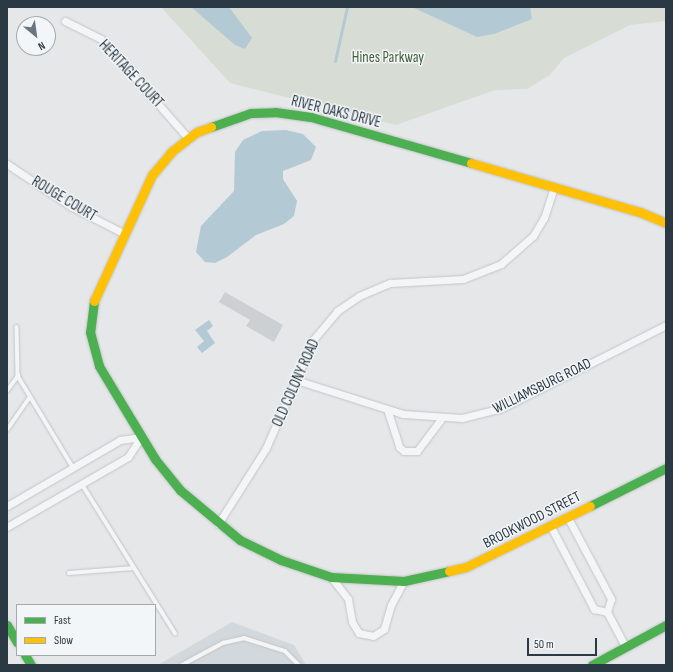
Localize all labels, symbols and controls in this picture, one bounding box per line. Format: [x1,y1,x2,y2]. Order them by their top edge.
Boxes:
north arrow [16,16,56,56]
street label: HERITAGE COURT [95,36,167,112]
text: N [36,39,47,53]
park label: Hines Parkway [352,49,424,67]
street label: RIVER OAKS DRIVE [289,92,383,132]
street label: ROUGE COURT [28,173,100,225]
street label: OLD COLONY ROAD [269,336,323,430]
street label: WILLIAMSBURG ROAD [490,354,594,418]
street label: BROOKWOOD STREET [480,488,584,552]
legend [16,604,156,656]
text: Fast [54,613,71,628]
scale bar [529,630,599,656]
text: Slow [54,633,73,648]
text: 50 m [534,637,554,652]

